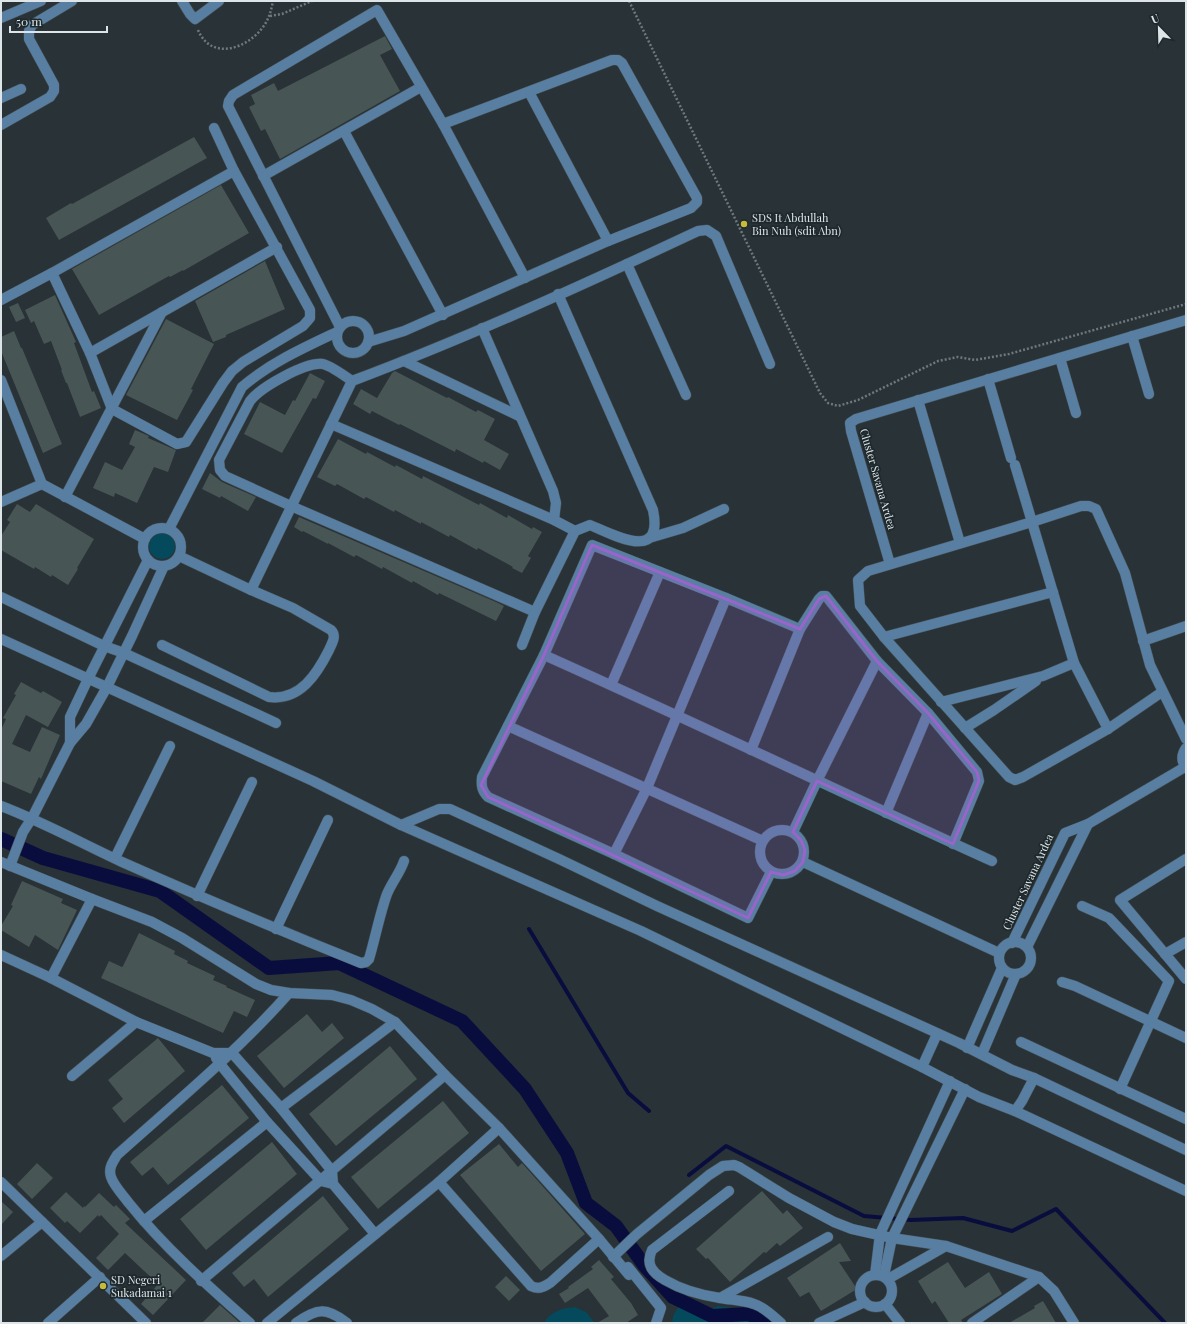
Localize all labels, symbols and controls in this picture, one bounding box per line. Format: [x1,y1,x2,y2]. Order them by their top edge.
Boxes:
scale bar [10,8,107,34]
north arrow [1139,8,1179,48]
text: U [1148,10,1162,27]
text: 50 m [16,13,42,29]
place label: SDS It Abdullah Bin Nuh (sdit Abn) [752,210,841,238]
marker: SDS It Abdullah Bin Nuh (sdit Abn) [739,219,749,229]
street label: Cluster Savana Ardea [857,427,900,532]
street label: Cluster Savana Ardea [999,831,1057,932]
place label: SD Negeri Sukadamai 1 [111,1272,172,1300]
marker: SD Negeri Sukadamai 1 [98,1281,108,1291]

